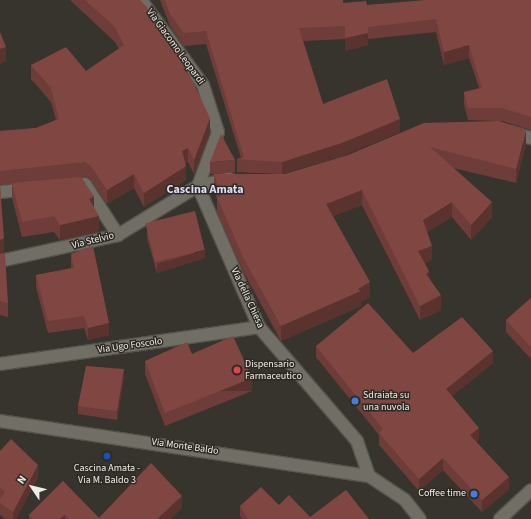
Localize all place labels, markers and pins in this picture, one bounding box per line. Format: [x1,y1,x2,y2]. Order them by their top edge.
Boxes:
place label: Dispensario Farmaceutico [245,358,302,382]
marker: Dispensario Farmaceutico [232,365,242,375]
place label: Sdraiata su una nuvola [363,389,410,412]
marker: Sdraiata su una nuvola [350,396,360,406]
marker: Cascina Amata - Via M. Baldo 3 [102,451,112,461]
place label: Cascina Amata - Via M. Baldo 3 [74,462,140,486]
place label: Coffee time [418,488,466,500]
marker: Coffee time [469,489,479,499]

